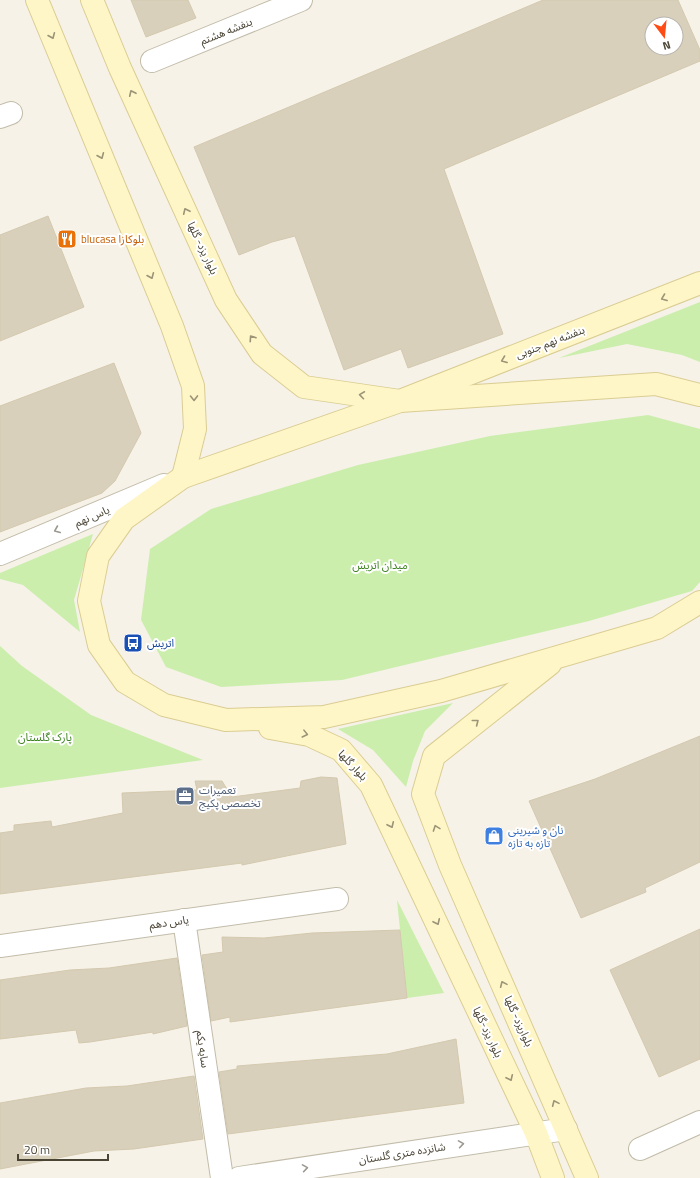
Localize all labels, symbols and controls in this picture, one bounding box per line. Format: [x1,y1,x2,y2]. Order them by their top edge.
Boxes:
street label: بنفشه هشتم [197,13,255,50]
north arrow [644,16,684,56]
one-way arrow [47,32,55,39]
text: N [661,37,673,54]
one-way arrow [129,89,137,97]
one-way arrow [97,153,105,160]
one-way arrow [183,208,191,215]
street label: بلوار یزد- گلها [184,219,222,277]
restaurant icon: blucasa بلوکازا [56,228,78,250]
place label: blucasa بلوکازا [81,231,144,247]
one-way arrow [147,272,155,279]
one-way arrow [660,293,667,301]
street label: بنفشه نهم جنوبی [513,321,587,363]
one-way arrow [250,336,257,343]
one-way arrow [500,356,507,364]
one-way arrow [358,391,365,400]
one-way arrow [189,395,198,401]
street label: یاس نهم [72,501,113,532]
one-way arrow [53,526,60,534]
park label: میدان اتریش [352,557,408,573]
bus stop icon: اتریش [122,632,144,654]
place label: اتریش [147,635,174,651]
one-way arrow [472,720,479,727]
park label: پارک گلستان [18,729,72,745]
one-way arrow [302,730,309,738]
street label: بلوار گلها [334,746,372,784]
place label: تعمیرات تخصصی پکیج [199,782,261,811]
office icon: تعمیرات تخصصی پکیج [174,785,196,807]
one-way arrow [386,821,394,828]
place label: نان و شیرینی تازه به تازه [508,822,563,851]
one-way arrow [433,825,441,832]
shop icon: نان و شیرینی تازه به تازه [483,825,505,847]
street label: یاس دهم [148,911,190,934]
one-way arrow [432,918,440,925]
one-way arrow [499,981,507,988]
street label: بلواریزد- گلها [501,993,537,1049]
street label: بلوار یزد-گلها [469,1004,507,1060]
street label: سایه یکم [191,1029,214,1069]
one-way arrow [505,1073,513,1081]
one-way arrow [552,1100,560,1108]
scale bar [18,1136,108,1162]
street label: شانزده متری گلستان [357,1138,447,1168]
text: 20 m [24,1140,50,1159]
one-way arrow [458,1141,464,1149]
one-way arrow [302,1164,308,1173]

